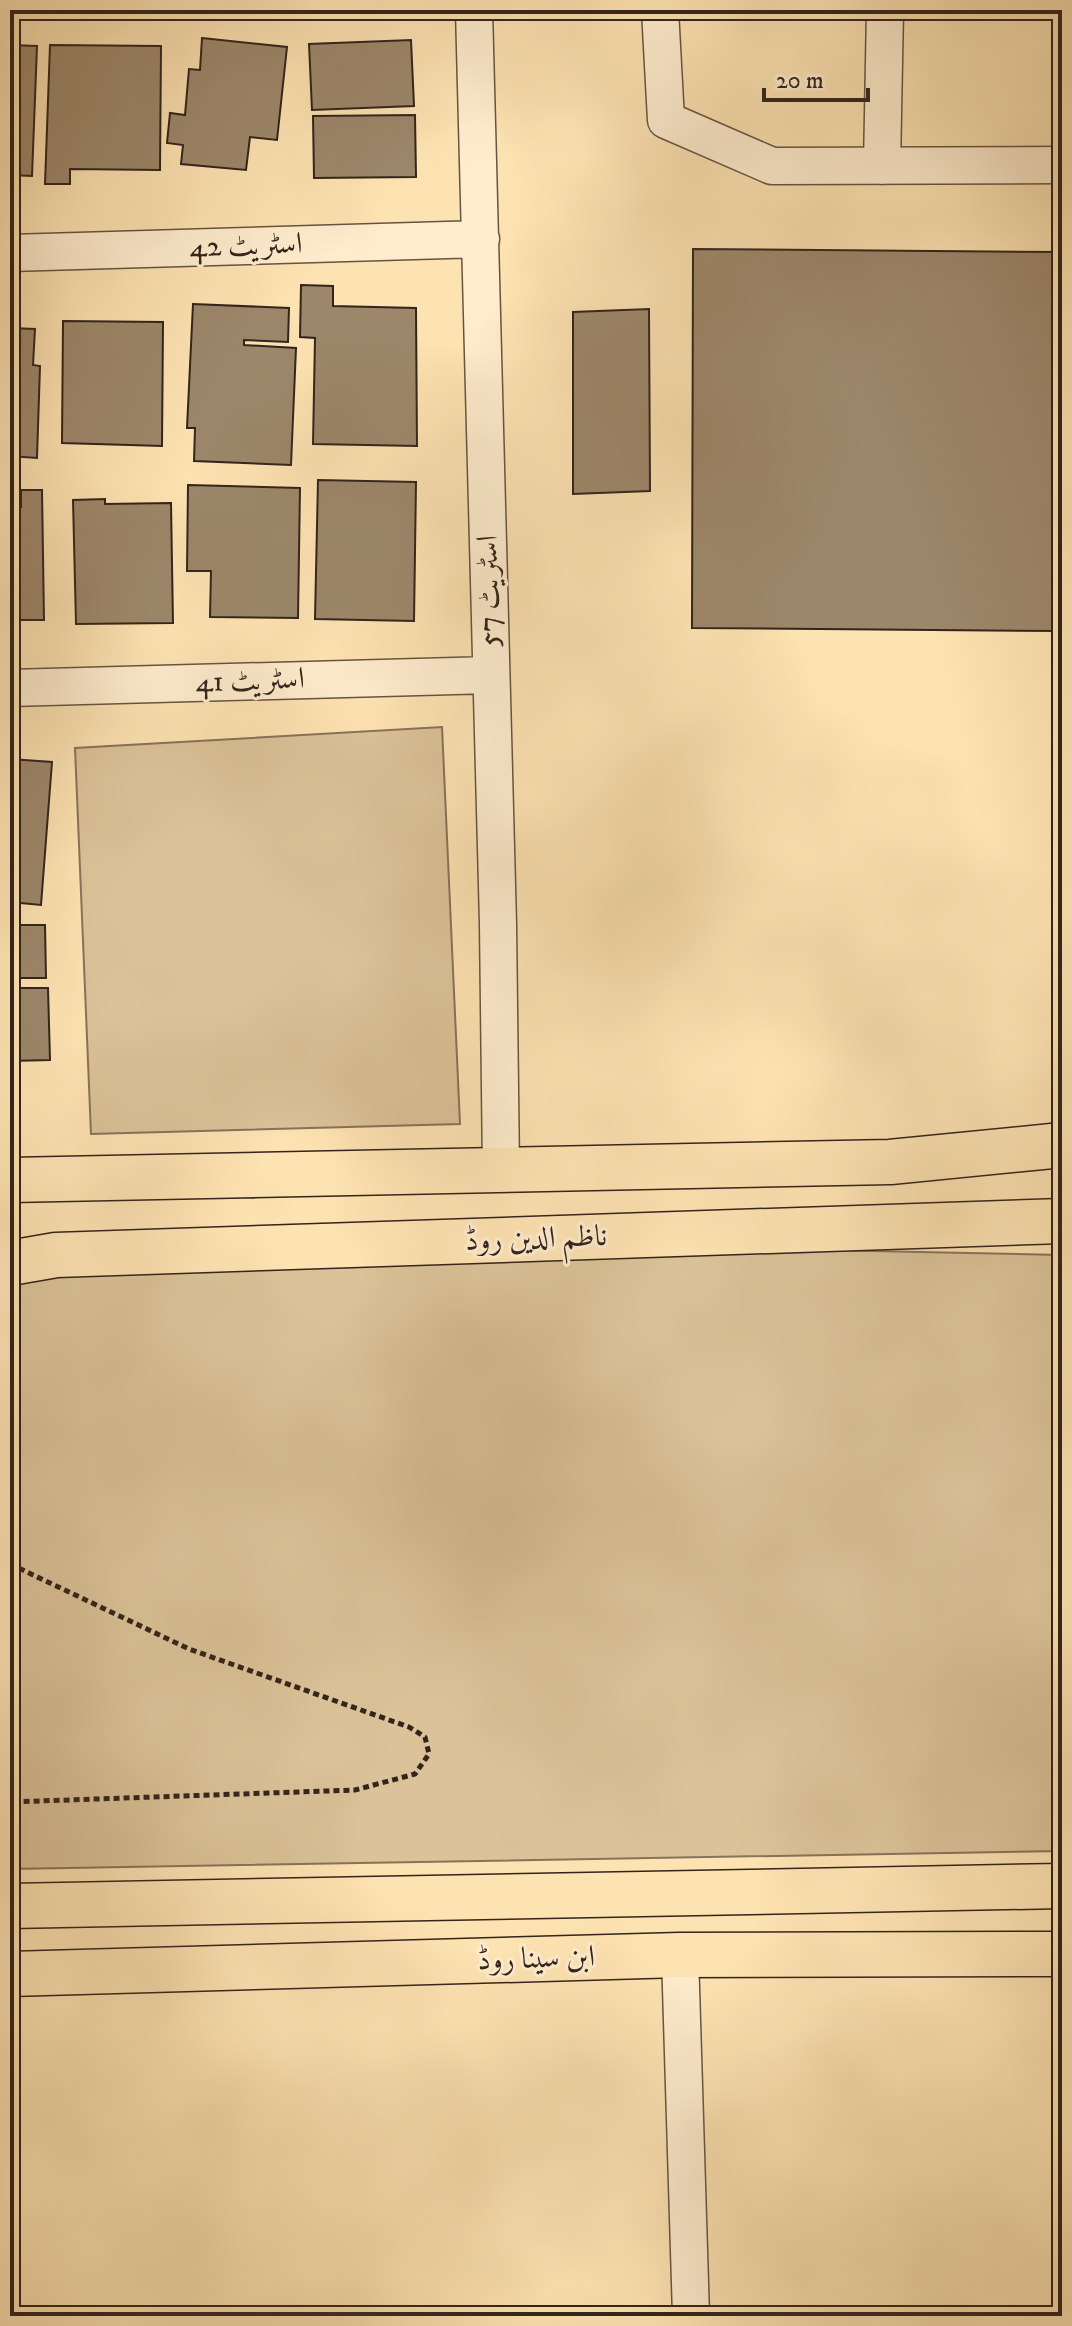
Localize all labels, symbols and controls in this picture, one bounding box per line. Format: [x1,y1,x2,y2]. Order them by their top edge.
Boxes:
scale bar [764,52,868,102]
text: 20 m [776,66,824,96]
street label: اسٹریٹ 42 [189,226,303,266]
street label: اسٹریٹ 57 [470,535,508,647]
street label: اسٹریٹ 41 [195,661,305,701]
street label: ناظم الدین روڈ [464,1218,608,1268]
street label: ابن سینا روڈ [476,1938,596,1980]

